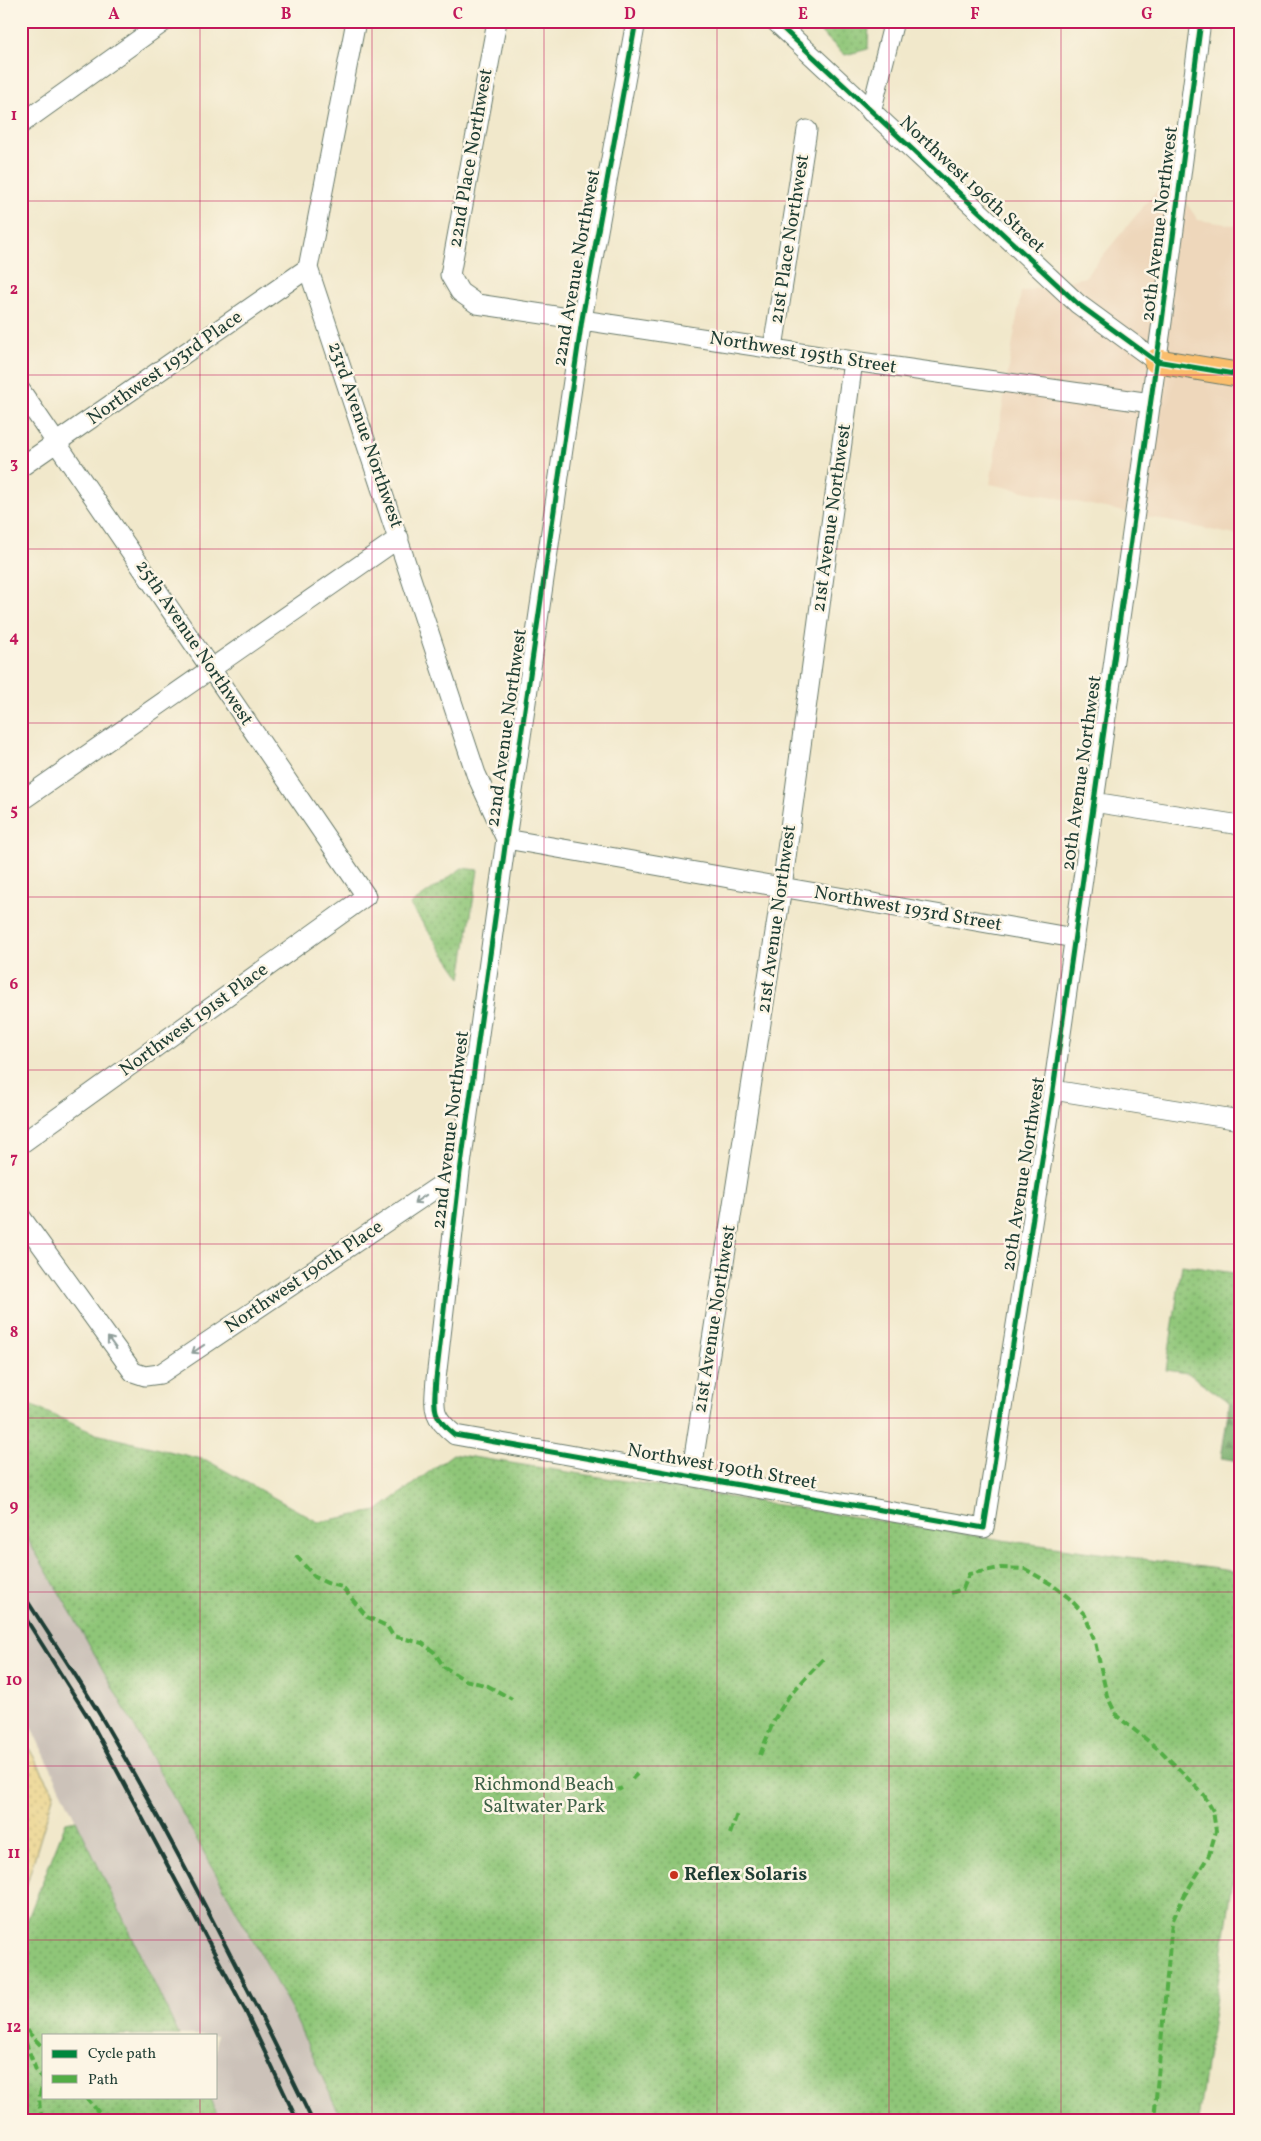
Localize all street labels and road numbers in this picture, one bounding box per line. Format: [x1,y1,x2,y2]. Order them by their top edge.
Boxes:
street label: 22nd Place Northwest [442,66,500,250]
street label: Northwest 196th Street [893,110,1051,260]
street label: 20th Avenue Northwest [1135,124,1185,323]
street label: 21st Place Northwest [764,152,816,326]
street label: 22nd Avenue Northwest [547,167,607,369]
street label: Northwest 193rd Place [82,304,248,432]
street label: Northwest 195th Street [707,325,899,381]
street label: 23rd Avenue Northwest [321,338,409,532]
street label: 21st Avenue Northwest [806,422,858,614]
street label: 25th Avenue Northwest [129,555,259,731]
street label: 22nd Avenue Northwest [480,627,534,829]
street label: 20th Avenue Northwest [1055,673,1109,872]
street label: 21st Avenue Northwest [751,823,803,1015]
street label: Northwest 193rd Street [812,880,1004,938]
street label: Northwest 191st Place [114,957,274,1083]
street label: 22nd Avenue Northwest [426,1029,476,1231]
street label: 20th Avenue Northwest [996,1074,1052,1273]
street label: Northwest 190th Place [220,1214,388,1340]
street label: 21st Avenue Northwest [687,1223,743,1415]
street label: Northwest 190th Street [625,1438,819,1497]

